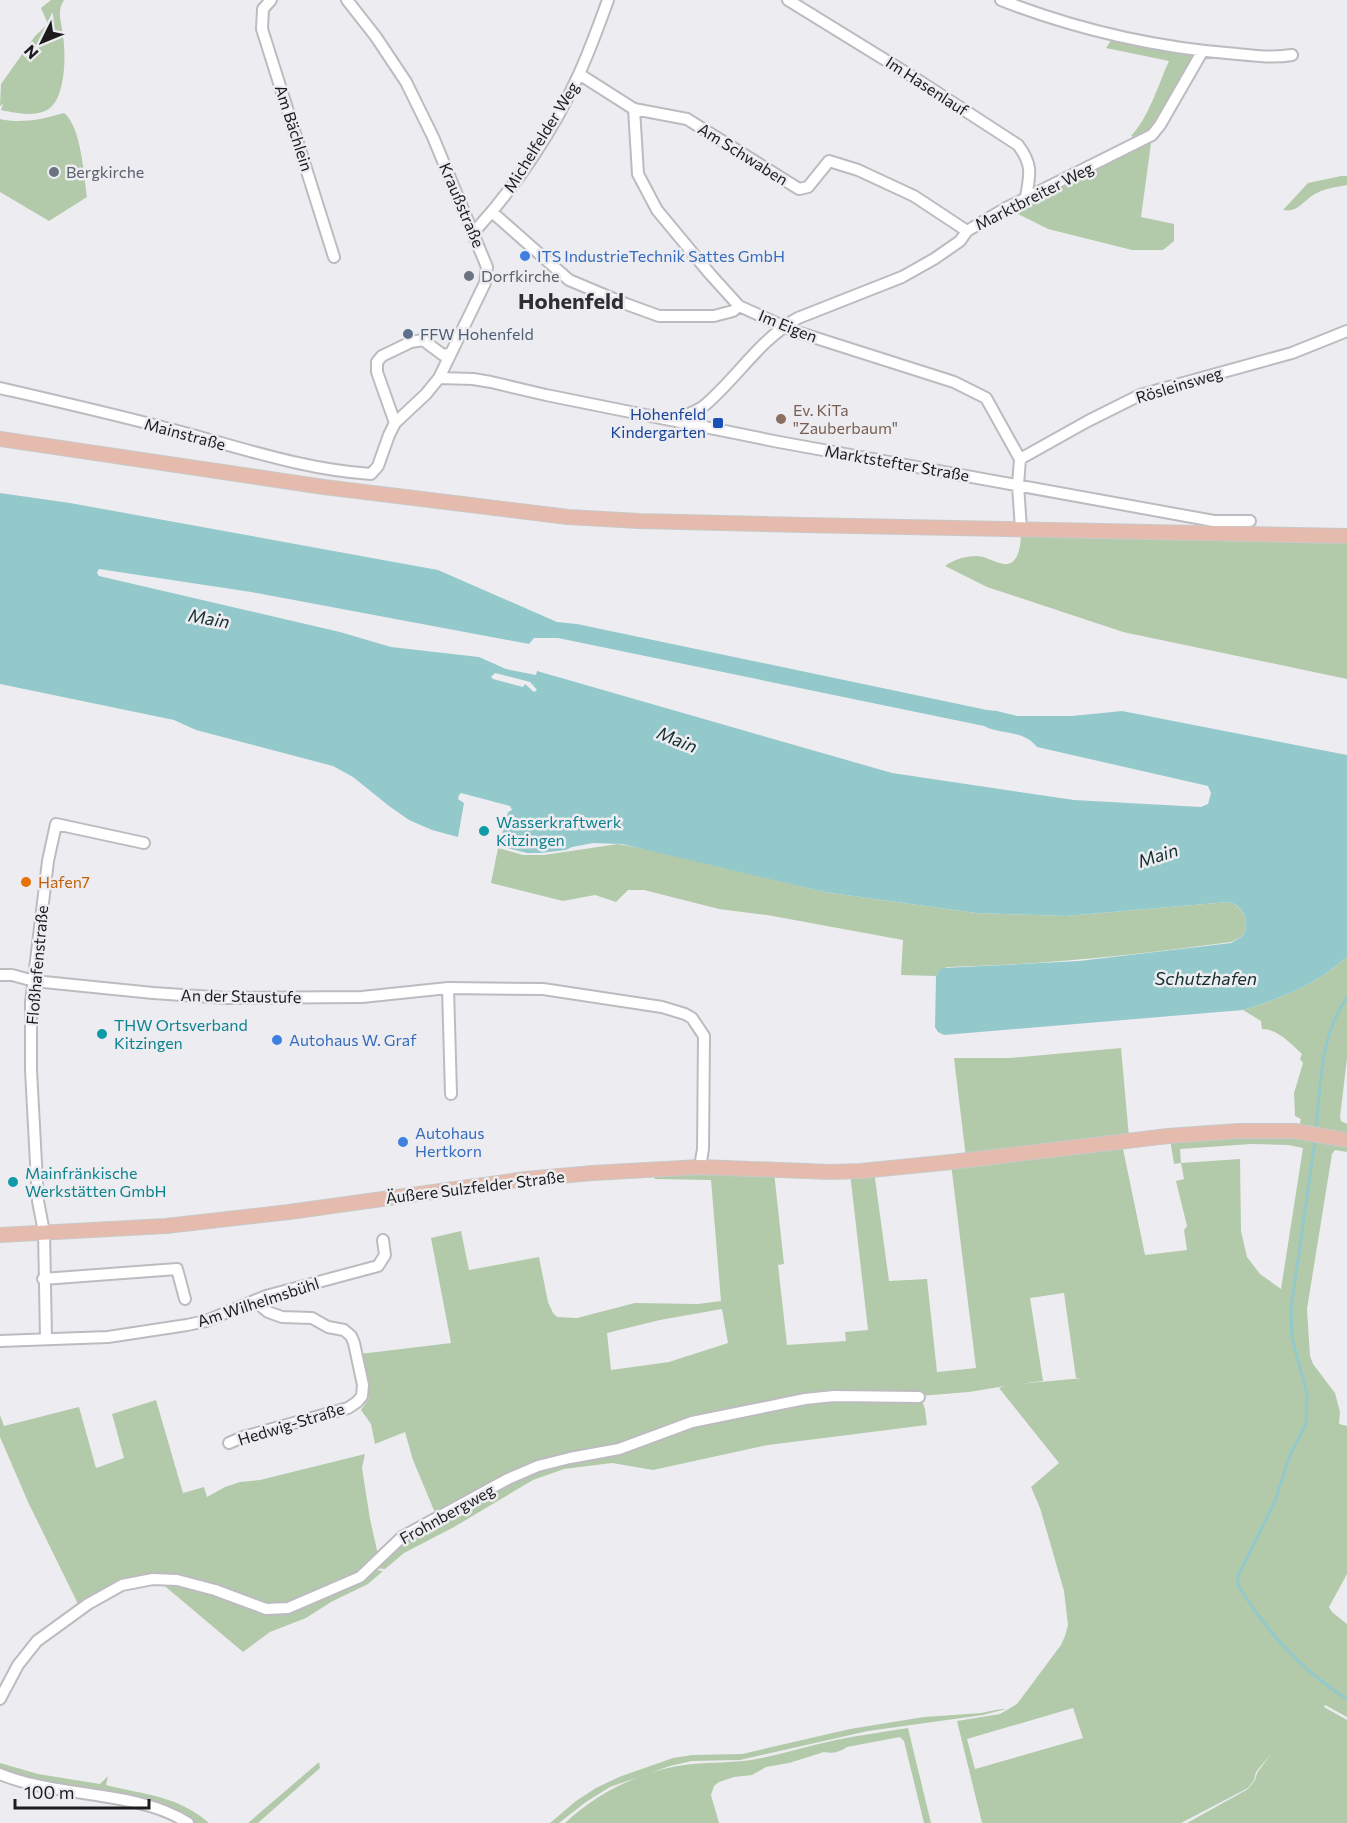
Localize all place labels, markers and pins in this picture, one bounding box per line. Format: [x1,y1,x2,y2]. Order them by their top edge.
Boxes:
place label: Bergkirche [66,162,144,181]
marker: Bergkirche [47,165,61,179]
place label: ITS IndustrieTechnik Sattes GmbH [537,246,785,265]
marker: ITS IndustrieTechnik Sattes GmbH [518,249,532,263]
place label: Dorfkirche [481,266,559,285]
marker: Dorfkirche [462,269,476,283]
place label: FFW Hohenfeld [420,324,534,343]
marker: FFW Hohenfeld [401,327,415,341]
place label: Ev. KiTa "Zauberbaum" [793,400,898,437]
place label: Hohenfeld Kindergarten [611,404,706,441]
marker: Ev. KiTa "Zauberbaum" [774,412,788,426]
marker: Hohenfeld Kindergarten [711,416,725,430]
place label: Wasserkraftwerk Kitzingen [496,812,622,849]
marker: Wasserkraftwerk Kitzingen [477,824,491,838]
place label: Hafen7 [38,872,90,891]
marker: Hafen7 [19,875,33,889]
place label: THW Ortsverband Kitzingen [114,1015,248,1052]
marker: THW Ortsverband Kitzingen [95,1027,109,1041]
place label: Autohaus W. Graf [289,1030,417,1049]
marker: Autohaus W. Graf [270,1033,284,1047]
place label: Autohaus Hertkorn [415,1123,485,1160]
marker: Autohaus Hertkorn [396,1135,410,1149]
place label: Mainfränkische Werkstätten GmbH [25,1163,167,1200]
marker: Mainfränkische Werkstätten GmbH [6,1175,20,1189]

